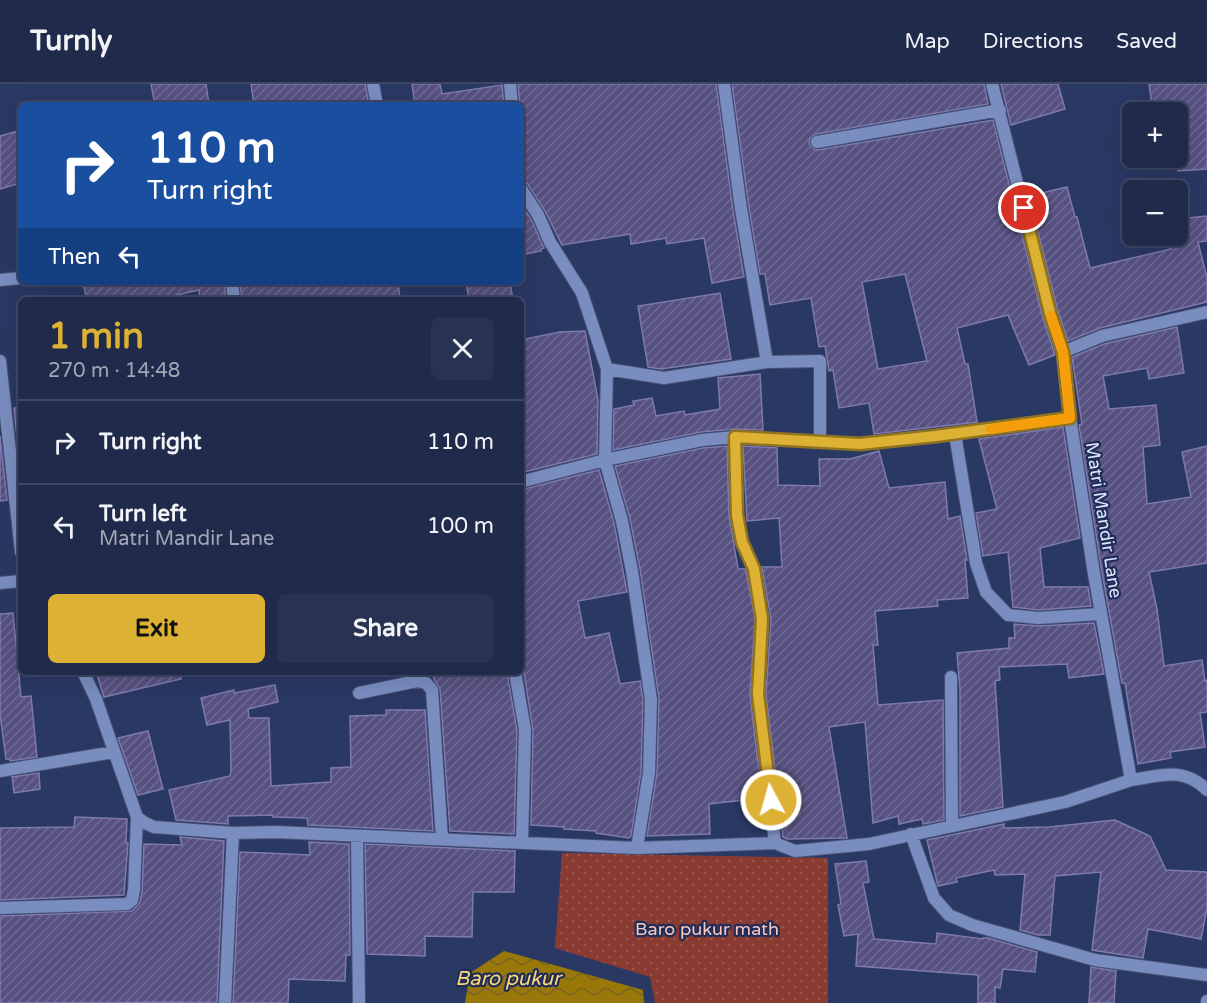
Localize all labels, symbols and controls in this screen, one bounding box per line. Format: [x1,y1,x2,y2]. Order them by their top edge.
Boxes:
text: Turnly [30,24,112,58]
text: Map [904,29,950,54]
text: Directions [983,29,1083,54]
text: Saved [1116,29,1177,54]
map controls [1122,102,1188,246]
button: + [1122,102,1188,168]
text: 110 m [147,123,276,174]
icon: right [48,126,126,204]
text: Turn right [147,174,273,207]
button: − [1122,180,1188,246]
pin [998,182,1049,233]
icon: arrive [1007,191,1040,224]
icon: left [113,240,146,273]
text: Then [48,244,101,270]
text: 1 min [48,315,144,358]
button: close [431,317,494,380]
text: 270 m · 14:48 [48,359,180,383]
icon: right [48,426,81,459]
text: Turn right [99,429,201,455]
text: 110 m [427,429,494,455]
street label: Matri Mandir Lane [1081,440,1127,600]
text: Turn left [99,501,187,527]
icon: left [48,510,81,543]
text: 100 m [427,513,494,539]
text: Matri Mandir Lane [99,527,274,551]
button: Exit [48,594,265,663]
button: Share [277,594,494,663]
position arrow [739,768,803,832]
park label: Baro pukur math [635,918,779,940]
water label: Baro pukur [455,967,563,991]

